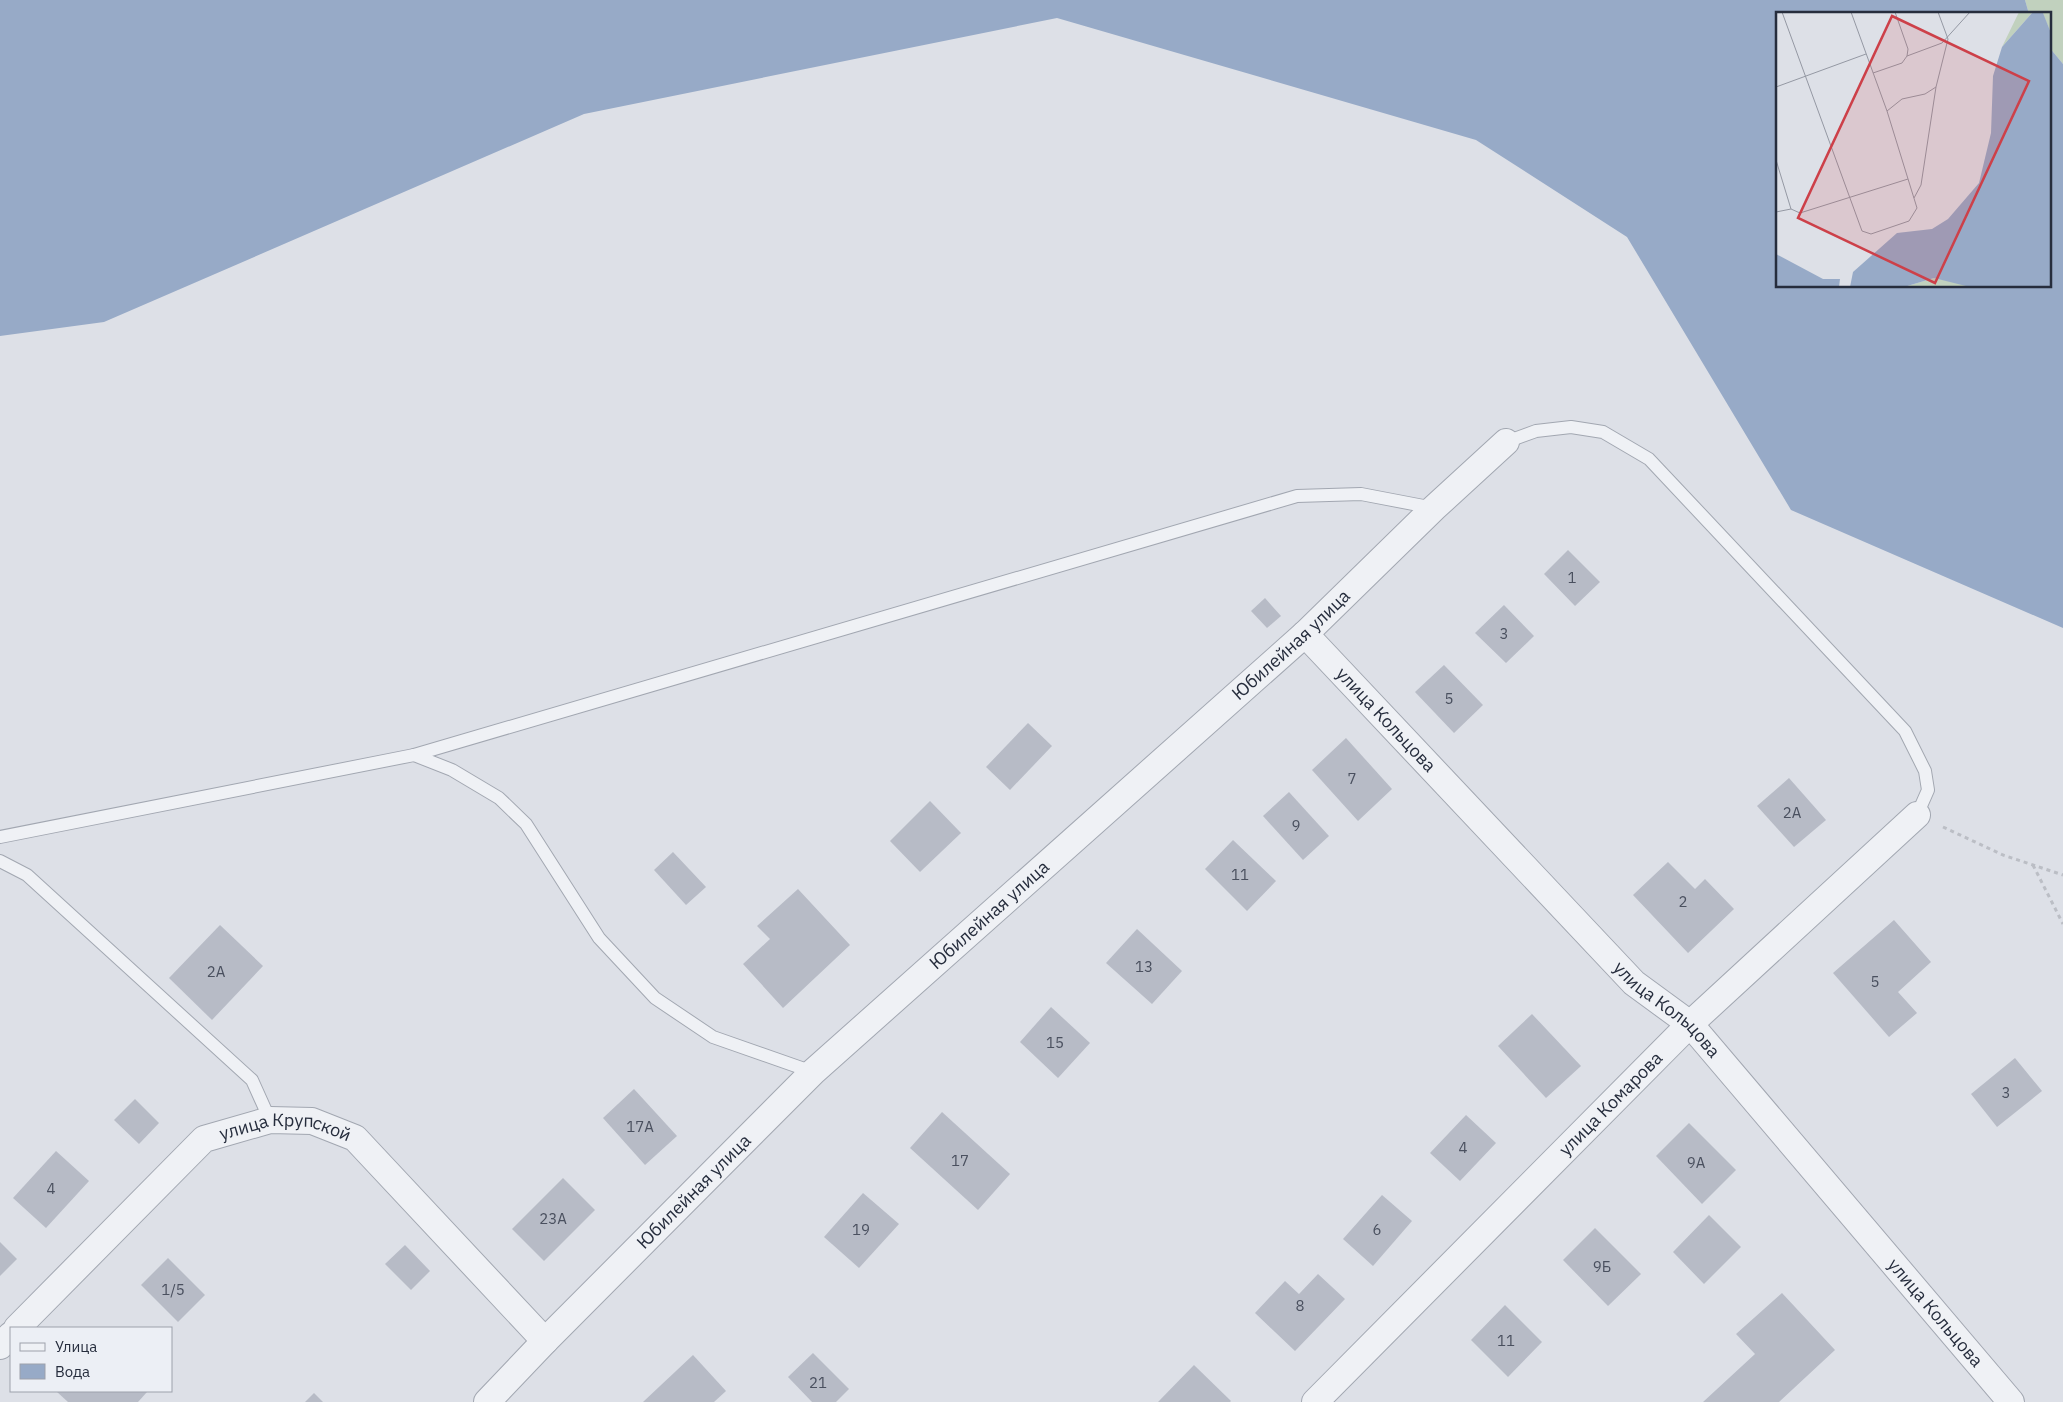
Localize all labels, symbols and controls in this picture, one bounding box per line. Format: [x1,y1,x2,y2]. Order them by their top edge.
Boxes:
inset map [1776,12,2050,288]
house number: 1 [1567,568,1577,587]
street label: Юбилейная улица [1227,584,1355,705]
house number: 3 [1499,624,1509,643]
street label: улица Кольцова [1331,662,1441,777]
house number: 5 [1444,689,1454,708]
house number: 7 [1347,769,1357,788]
house number: 2А [1783,803,1802,822]
house number: 9 [1291,816,1301,835]
street label: Юбилейная улица [924,855,1054,974]
house number: 11 [1231,865,1249,884]
house number: 2 [1678,892,1688,911]
street label: улица Кольцова [1609,956,1726,1063]
house number: 13 [1135,957,1153,976]
house number: 2А [207,962,226,981]
house number: 5 [1870,972,1880,991]
house number: 15 [1046,1033,1064,1052]
street label: улица Комарова [1554,1046,1667,1161]
house number: 3 [2001,1083,2011,1102]
street label: улица Крупской [217,1108,355,1146]
house number: 17А [626,1117,654,1136]
street label: Юбилейная улица [631,1129,756,1253]
house number: 4 [1458,1138,1468,1157]
house number: 17 [951,1151,969,1170]
house number: 9А [1687,1153,1706,1172]
house number: 4 [46,1179,56,1198]
house number: 23А [539,1209,567,1228]
house number: 19 [852,1220,870,1239]
house number: 6 [1372,1220,1382,1239]
street label: улица Кольцова [1883,1253,1989,1372]
house number: 9Б [1593,1257,1611,1276]
house number: 1/5 [161,1280,185,1299]
house number: 8 [1295,1296,1305,1315]
legend [10,1327,172,1392]
house number: 11 [1497,1331,1515,1350]
text: Улица [55,1337,97,1356]
text: Вода [55,1362,90,1381]
house number: 21 [809,1373,827,1392]

